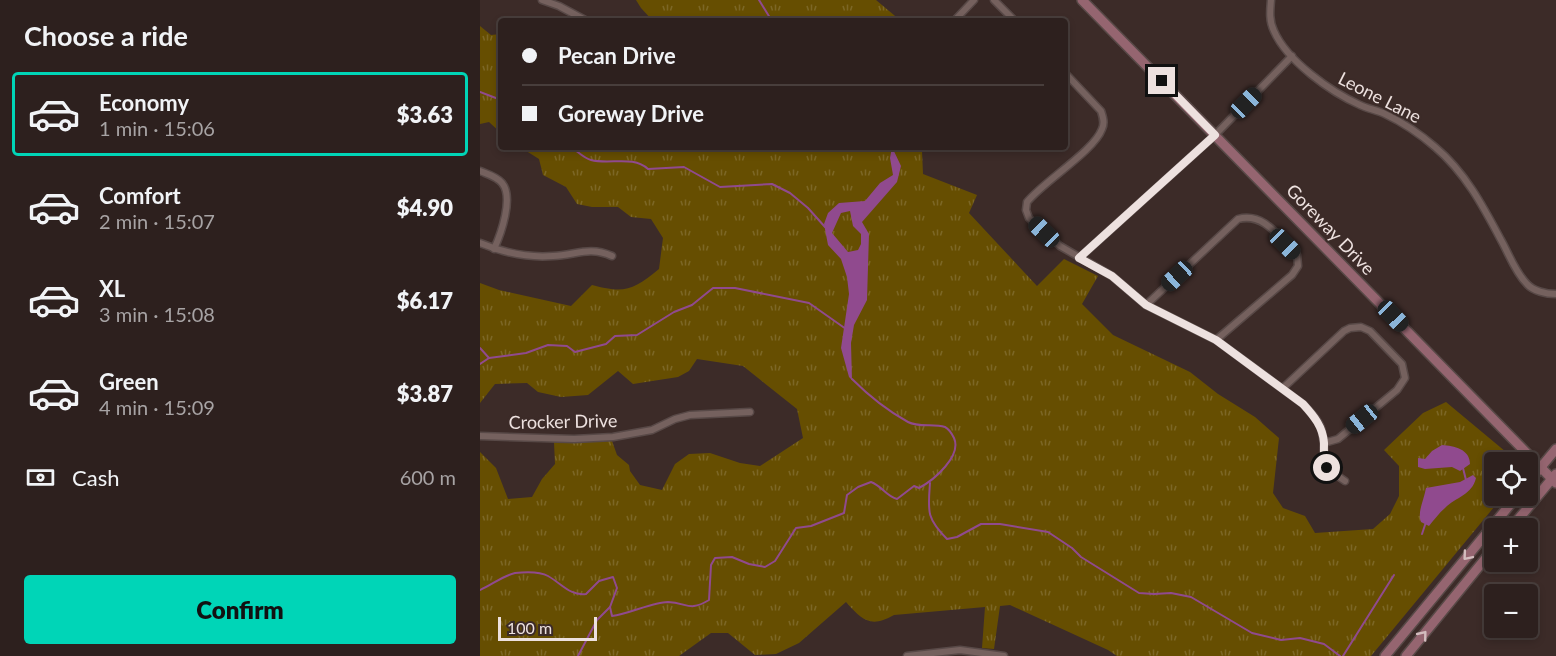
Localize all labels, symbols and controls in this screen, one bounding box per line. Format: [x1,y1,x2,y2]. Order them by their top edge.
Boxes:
text: Choose a ride [24,19,188,52]
text: Pecan Drive [558,42,676,69]
route end [1148,67,1175,94]
street label: Leone Lane [1335,67,1425,127]
car [1227,84,1265,122]
icon: car [27,87,81,141]
text: Economy [99,89,189,116]
text: Goreway Drive [558,100,704,127]
text: $3.63 [397,101,453,128]
text: 1 min · 15:06 [99,116,215,140]
street label: Goreway Drive [1282,179,1380,279]
icon: car [27,180,81,234]
text: Comfort [99,182,181,209]
text: $4.90 [397,194,453,221]
text: 2 min · 15:07 [99,209,215,233]
car [1025,213,1063,251]
car [1266,225,1304,263]
car [1158,257,1196,295]
icon: car [27,273,81,327]
text: XL [99,275,125,302]
text: $6.17 [397,287,453,314]
car [1374,297,1412,335]
text: 3 min · 15:08 [99,302,215,326]
icon: car [27,366,81,420]
text: Green [99,368,159,395]
text: $3.87 [397,380,453,407]
text: 4 min · 15:09 [99,395,215,419]
car [1342,401,1382,437]
street label: Crocker Drive [508,409,618,433]
map controls [1484,452,1538,638]
button: locate [1484,452,1538,506]
route start [1313,454,1340,481]
icon: cash [24,461,57,494]
text: Cash [72,464,119,491]
text: 600 m [400,465,456,489]
button: + [1484,518,1538,572]
one-way arrow [1464,549,1475,560]
button: Confirm [24,575,456,644]
button: − [1484,584,1538,638]
scale bar [498,614,597,642]
text: 100 m [507,618,552,637]
one-way arrow [1416,631,1427,642]

